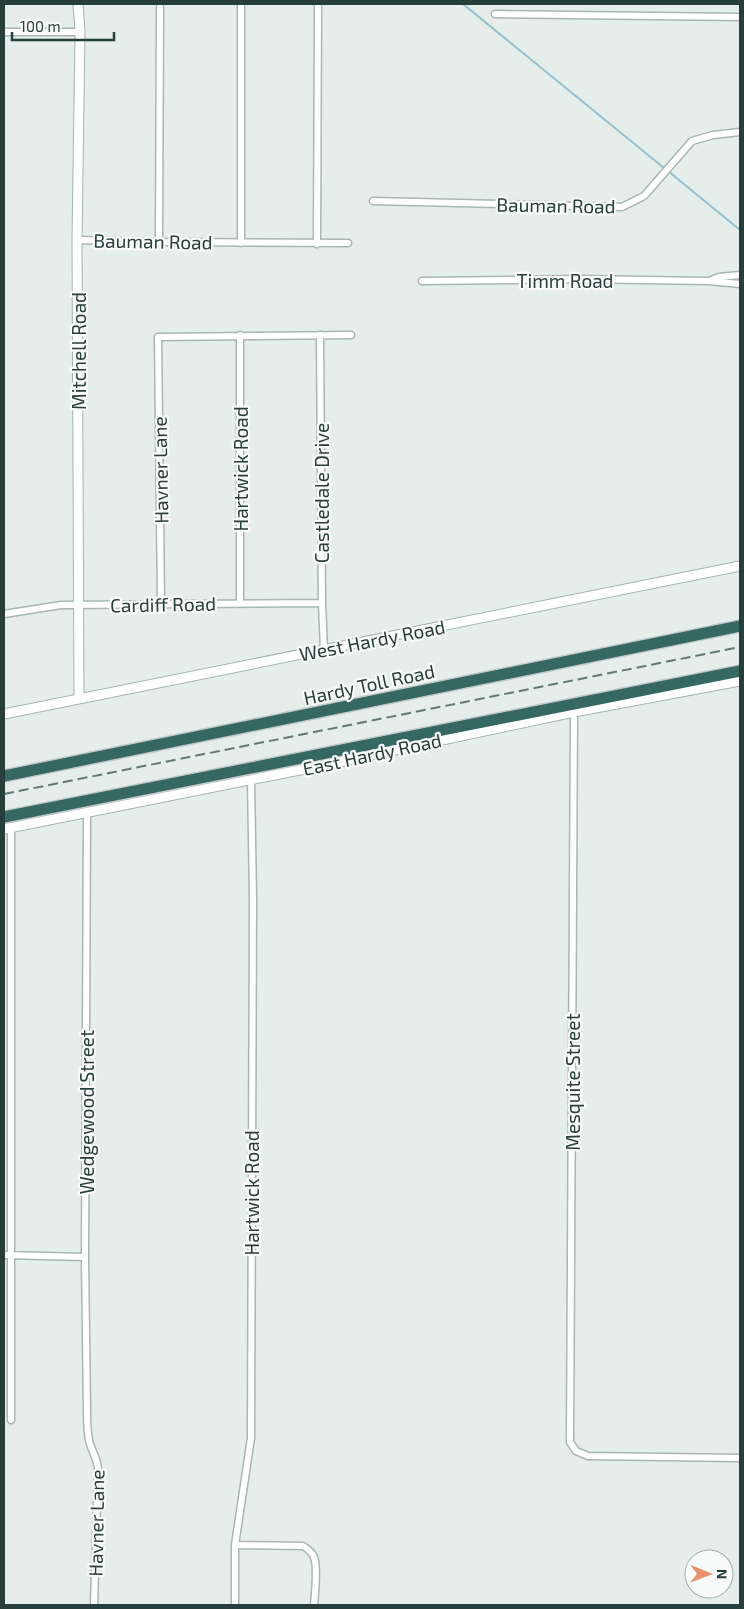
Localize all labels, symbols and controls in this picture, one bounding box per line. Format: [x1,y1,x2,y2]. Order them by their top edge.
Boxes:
scale bar [12,10,115,42]
text: 100 m [20,17,61,35]
street label: Bauman Road [496,192,616,218]
street label: Bauman Road [93,228,213,254]
street label: Timm Road [516,269,614,292]
street label: Mitchell Road [67,292,90,410]
street label: Hartwick Road [229,406,252,532]
street label: Havner Lane [148,416,172,524]
street label: Castledale Drive [310,423,333,563]
street label: Cardiff Road [110,592,216,616]
street label: West Hardy Road [297,615,447,665]
street label: Hardy Toll Road [301,659,437,709]
street label: East Hardy Road [301,728,443,780]
street label: Mesquite Street [561,1013,584,1151]
street label: Wedgewood Street [75,1030,98,1194]
street label: Hartwick Road [240,1130,263,1256]
street label: Havner Lane [84,1469,108,1577]
north arrow [684,1549,734,1599]
text: N [714,1569,731,1579]

